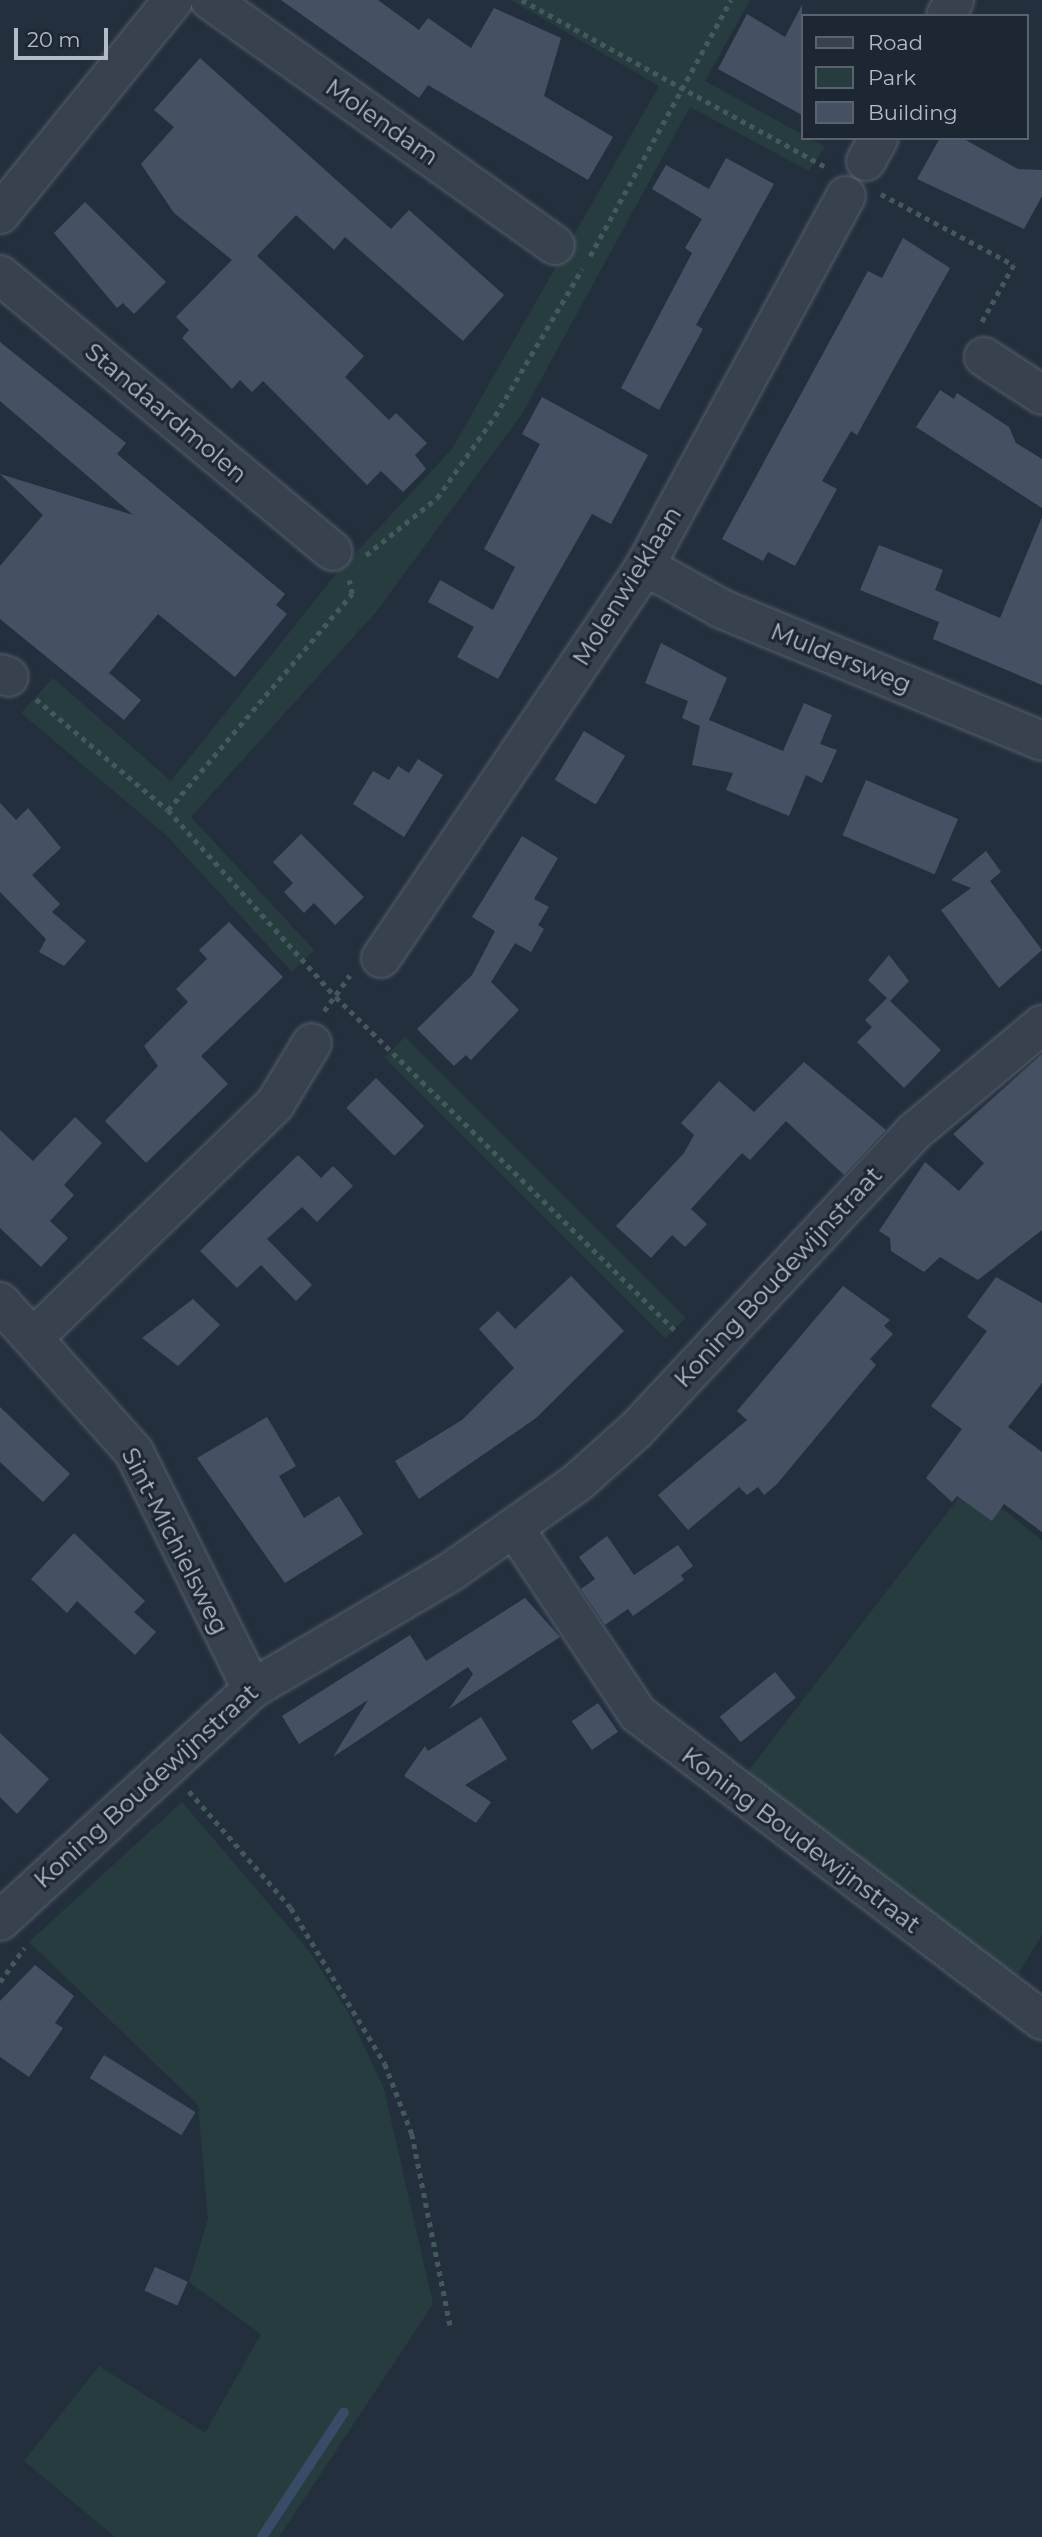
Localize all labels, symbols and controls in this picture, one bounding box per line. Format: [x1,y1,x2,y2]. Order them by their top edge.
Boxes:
scale bar [18,14,112,58]
legend [800,14,1028,140]
text: 20 m [27,27,81,52]
text: Road [868,30,923,55]
text: Park [868,65,916,90]
street label: Molendam [320,73,444,171]
text: Building [868,100,958,125]
street label: Standaardmolen [79,337,253,489]
street label: Molenwieklaan [566,501,688,671]
street label: Muldersweg [767,617,915,699]
street label: Koning Boudewijnstraat [668,1161,888,1393]
street label: Sint-Michielsweg [116,1443,234,1639]
street label: Koning Boudewijnstraat [28,1678,264,1894]
street label: Koning Boudewijnstraat [676,1741,926,1939]

